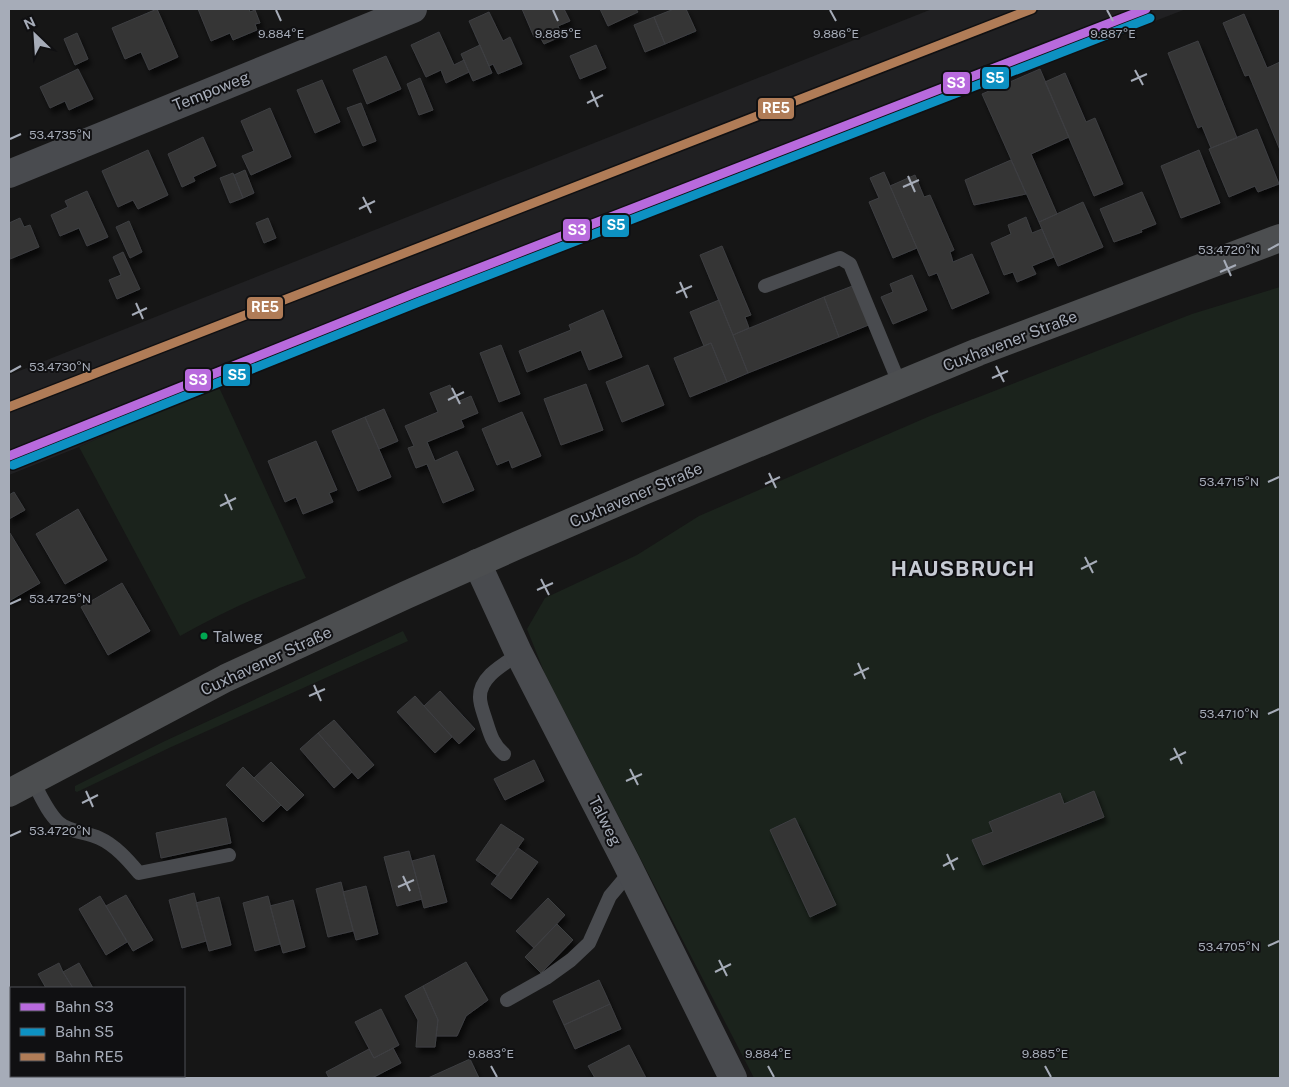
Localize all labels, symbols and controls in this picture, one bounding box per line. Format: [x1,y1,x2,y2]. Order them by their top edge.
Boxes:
north arrow [10,10,60,60]
text: N [21,14,38,33]
text: 9.884°E [258,27,304,41]
text: 9.885°E [535,27,581,41]
text: 9.886°E [813,27,859,41]
text: 9.887°E [1090,27,1136,41]
line badge: S5 [981,66,1010,90]
street label: Tempoweg [170,67,252,115]
text: S5 [985,70,1005,86]
line badge: S3 [942,71,971,95]
text: S3 [947,75,966,91]
line badge: RE5 [757,97,795,120]
text: RE5 [762,100,790,116]
text: 53.4735°N [29,128,91,142]
line badge: S5 [601,214,630,238]
text: S5 [606,217,626,233]
line badge: S3 [562,218,591,242]
text: S3 [568,222,587,238]
text: 53.4720°N [1198,243,1260,257]
line badge: RE5 [246,296,284,320]
text: RE5 [251,299,279,315]
street label: Cuxhavener Straße [940,307,1080,375]
text: 53.4730°N [29,360,91,374]
line badge: S5 [222,363,251,387]
text: S5 [227,367,247,383]
line badge: S3 [184,368,212,392]
text: S3 [189,372,208,388]
street label: Cuxhavener Straße [567,458,705,532]
text: 53.4715°N [1199,475,1259,489]
district label: HAUSBRUCH [891,556,1035,581]
text: 53.4725°N [29,592,91,606]
street label: Cuxhavener Straße [197,622,335,700]
place label: Talweg [213,628,263,645]
marker: Talweg [199,631,209,641]
text: 53.4710°N [1199,707,1259,721]
street label: Talweg [584,793,626,849]
text: 53.4720°N [29,824,91,838]
text: 53.4705°N [1198,940,1260,954]
legend [10,987,185,1077]
text: Bahn S3 [55,998,114,1015]
text: Bahn S5 [55,1023,114,1040]
text: 9.883°E [468,1047,514,1061]
text: 9.884°E [745,1047,791,1061]
text: 9.885°E [1022,1047,1068,1061]
text: Bahn RE5 [55,1048,123,1065]

